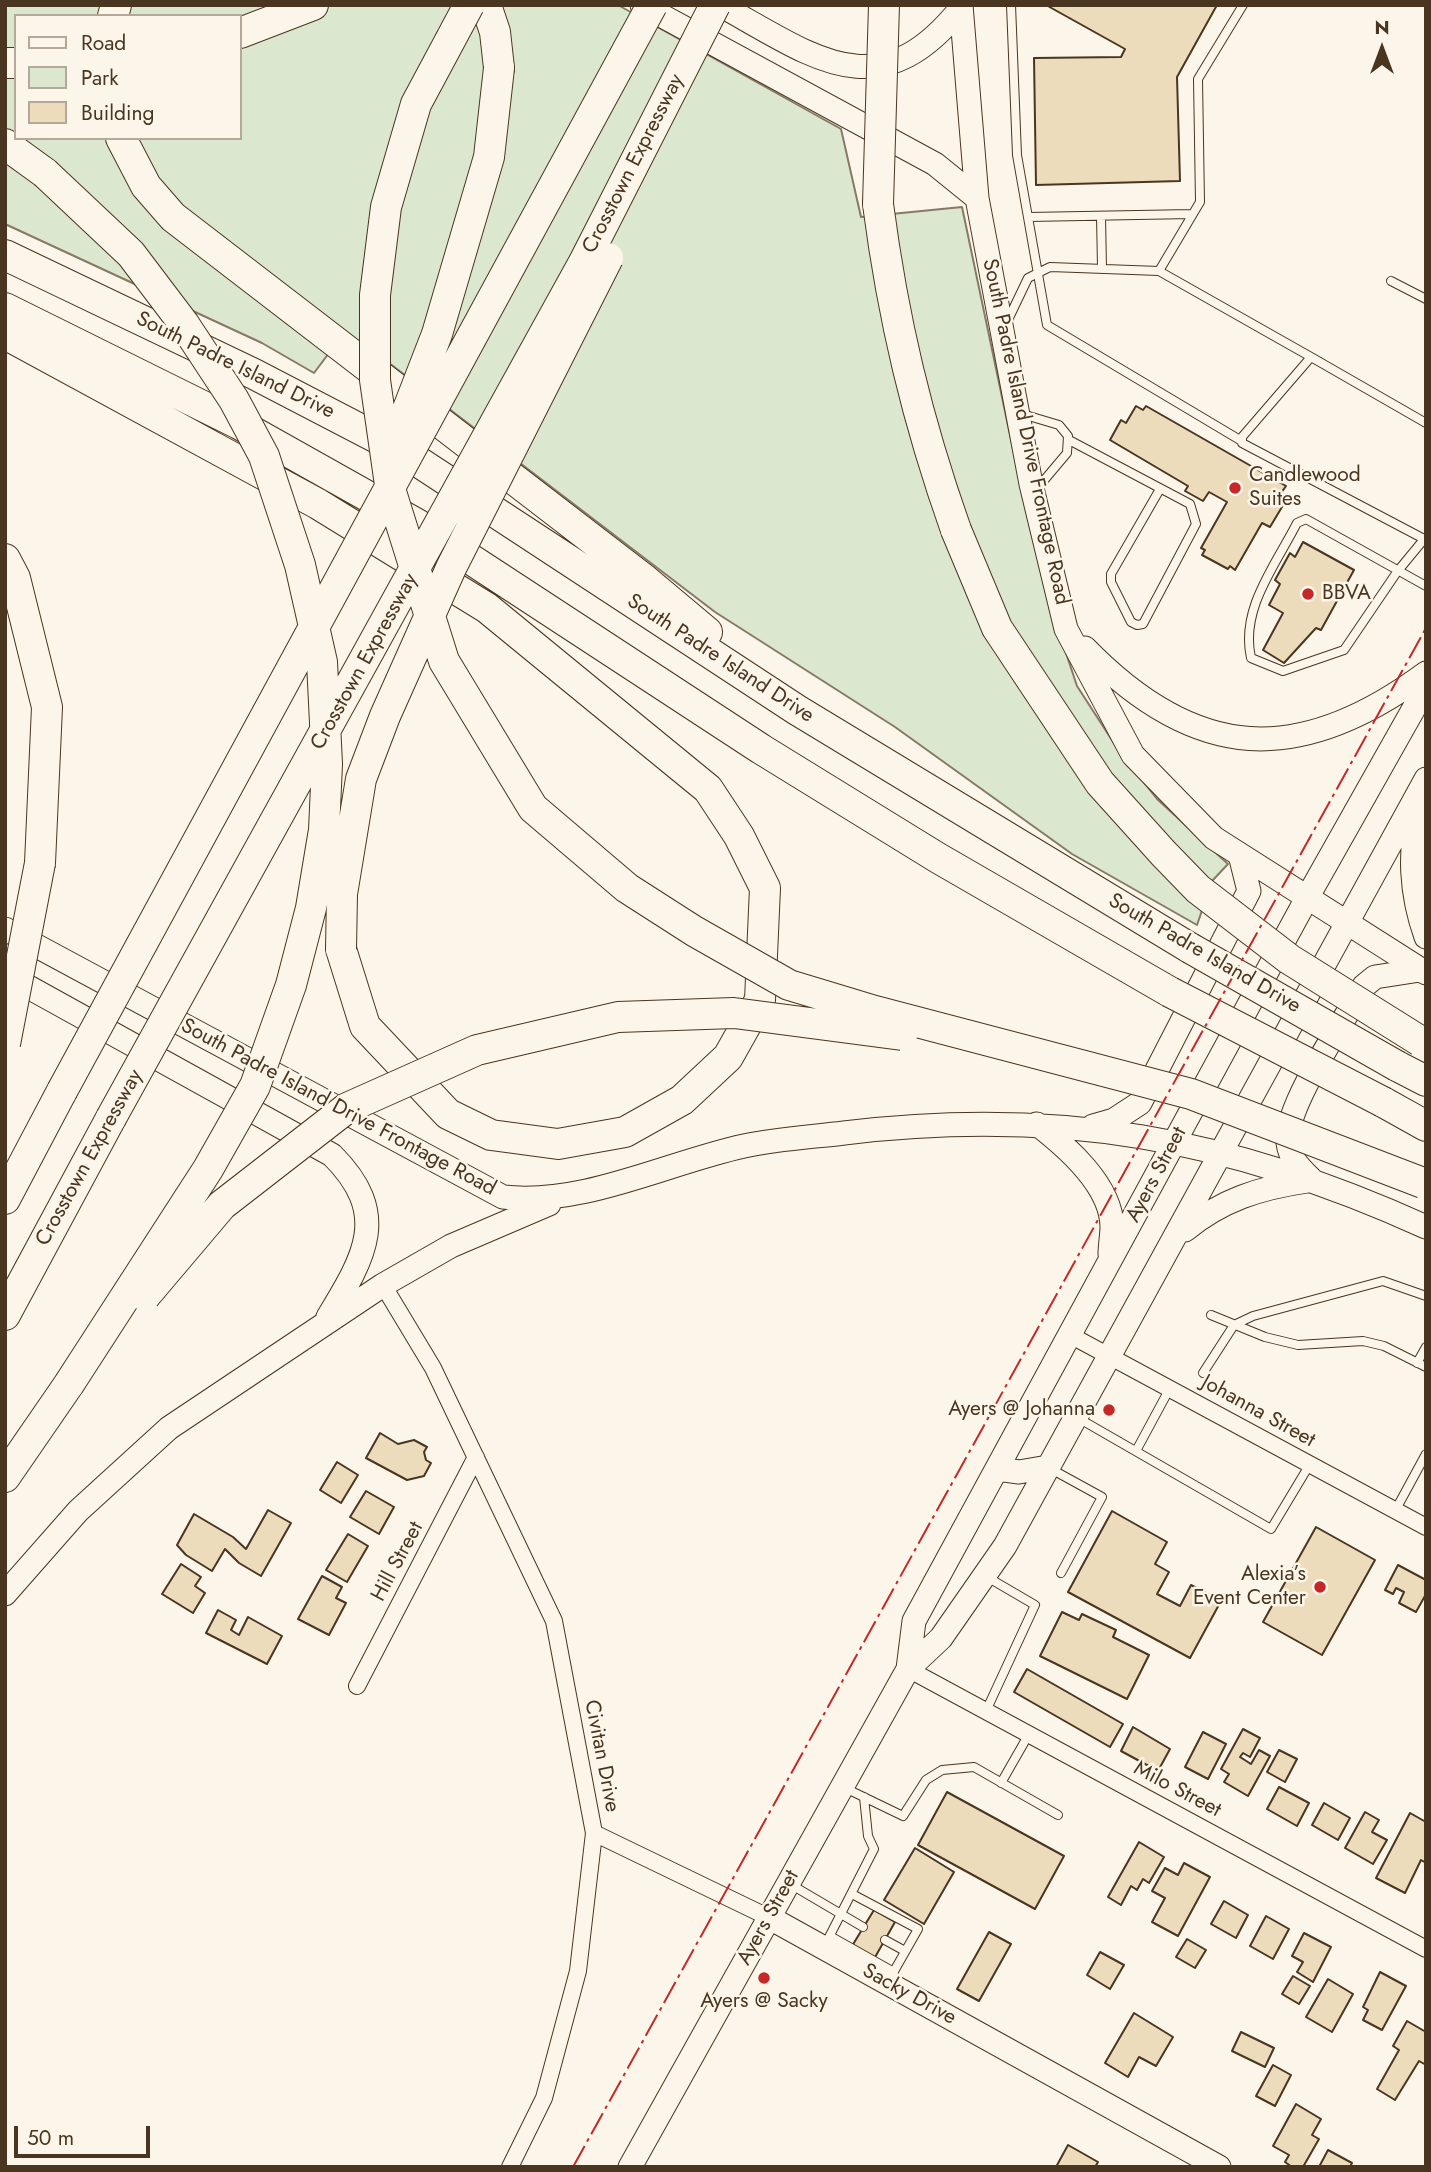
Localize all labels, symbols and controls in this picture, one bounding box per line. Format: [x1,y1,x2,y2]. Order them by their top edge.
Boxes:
legend [14,14,242,140]
north arrow [1347,14,1417,84]
text: N [1374,14,1390,41]
text: Road [81,28,126,58]
text: Park [81,63,118,93]
street label: Crosstown Expressway [578,70,690,258]
text: Building [81,98,154,128]
street label: South Padre Island Drive Frontage Road [976,257,1074,607]
street label: South Padre Island Drive [132,307,338,425]
place label: Candlewood Suites [1249,463,1361,513]
marker: Candlewood Suites [1227,480,1243,496]
street label: Crosstown Expressway [306,569,424,755]
place label: BBVA [1322,581,1371,607]
marker: BBVA [1300,586,1316,602]
street label: South Padre Island Drive [622,589,818,729]
street label: South Padre Island Drive [1103,889,1305,1019]
street label: South Padre Island Drive Frontage Road [176,1014,500,1202]
street label: Crosstown Expressway [31,1065,149,1251]
street label: Ayers Street [1121,1123,1193,1227]
street label: Johanna Street [1197,1370,1319,1454]
place label: Ayers @ Johanna [948,1397,1095,1423]
marker: Ayers @ Johanna [1101,1402,1117,1418]
street label: Hill Street [367,1518,429,1606]
place label: Alexia’s Event Center [1193,1562,1306,1612]
marker: Alexia’s Event Center [1312,1579,1328,1595]
street label: Civitan Drive [578,1698,624,1814]
street label: Milo Street [1129,1757,1225,1823]
street label: Ayers Street [733,1866,805,1970]
street label: Sacky Drive [858,1959,960,2031]
marker: Ayers @ Sacky [756,1970,772,1986]
place label: Ayers @ Sacky [700,1989,828,2015]
scale bar [18,2112,154,2156]
text: 50 m [27,2123,74,2153]

